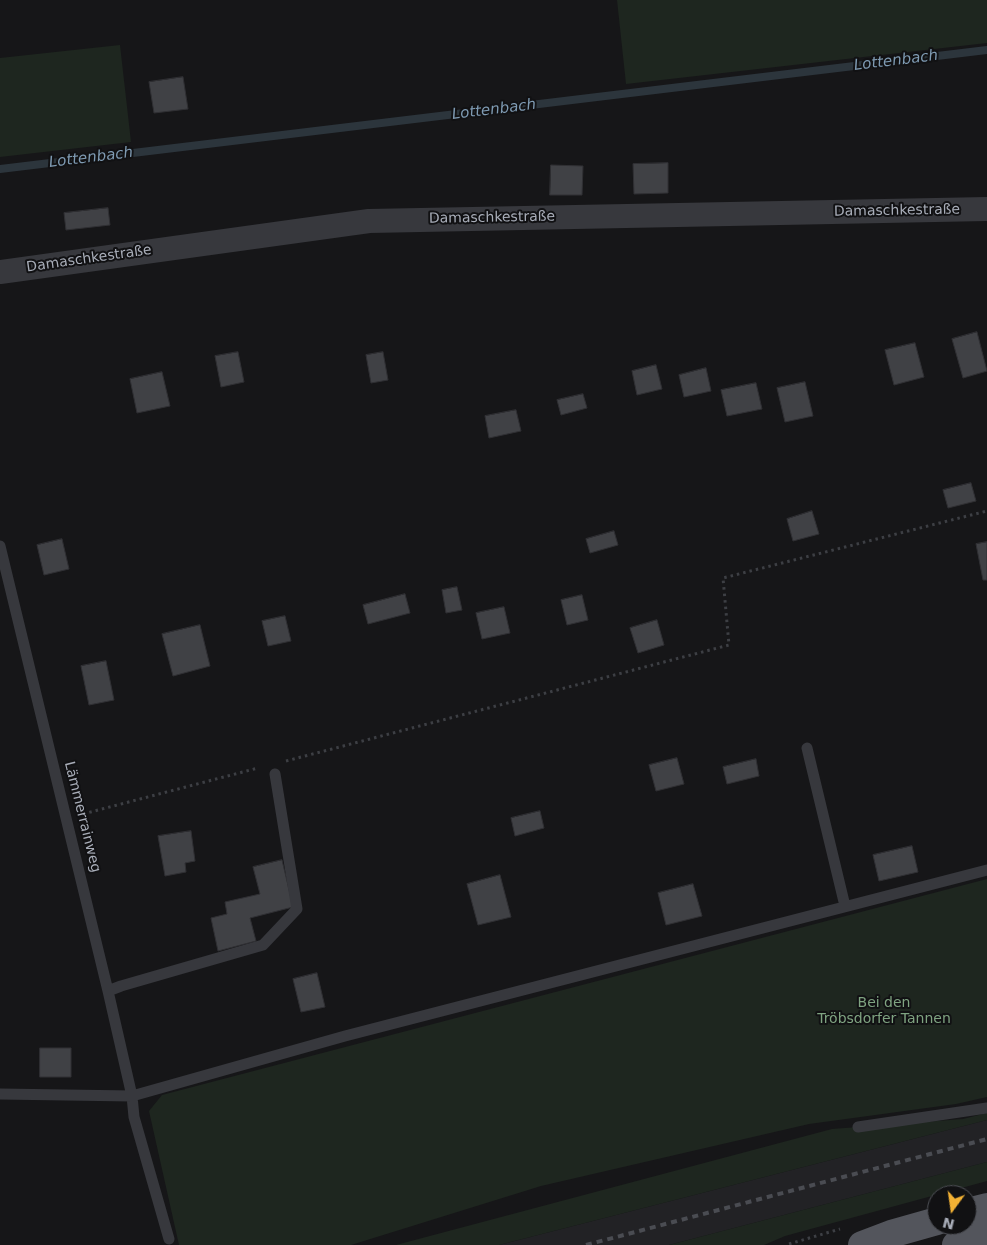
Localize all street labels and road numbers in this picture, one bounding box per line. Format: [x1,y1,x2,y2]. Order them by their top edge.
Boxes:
street label: Damaschkestraße [834,201,960,221]
street label: Damaschkestraße [429,208,555,228]
street label: Damaschkestraße [25,242,153,276]
street label: Lämmerrainweg [60,760,104,874]

